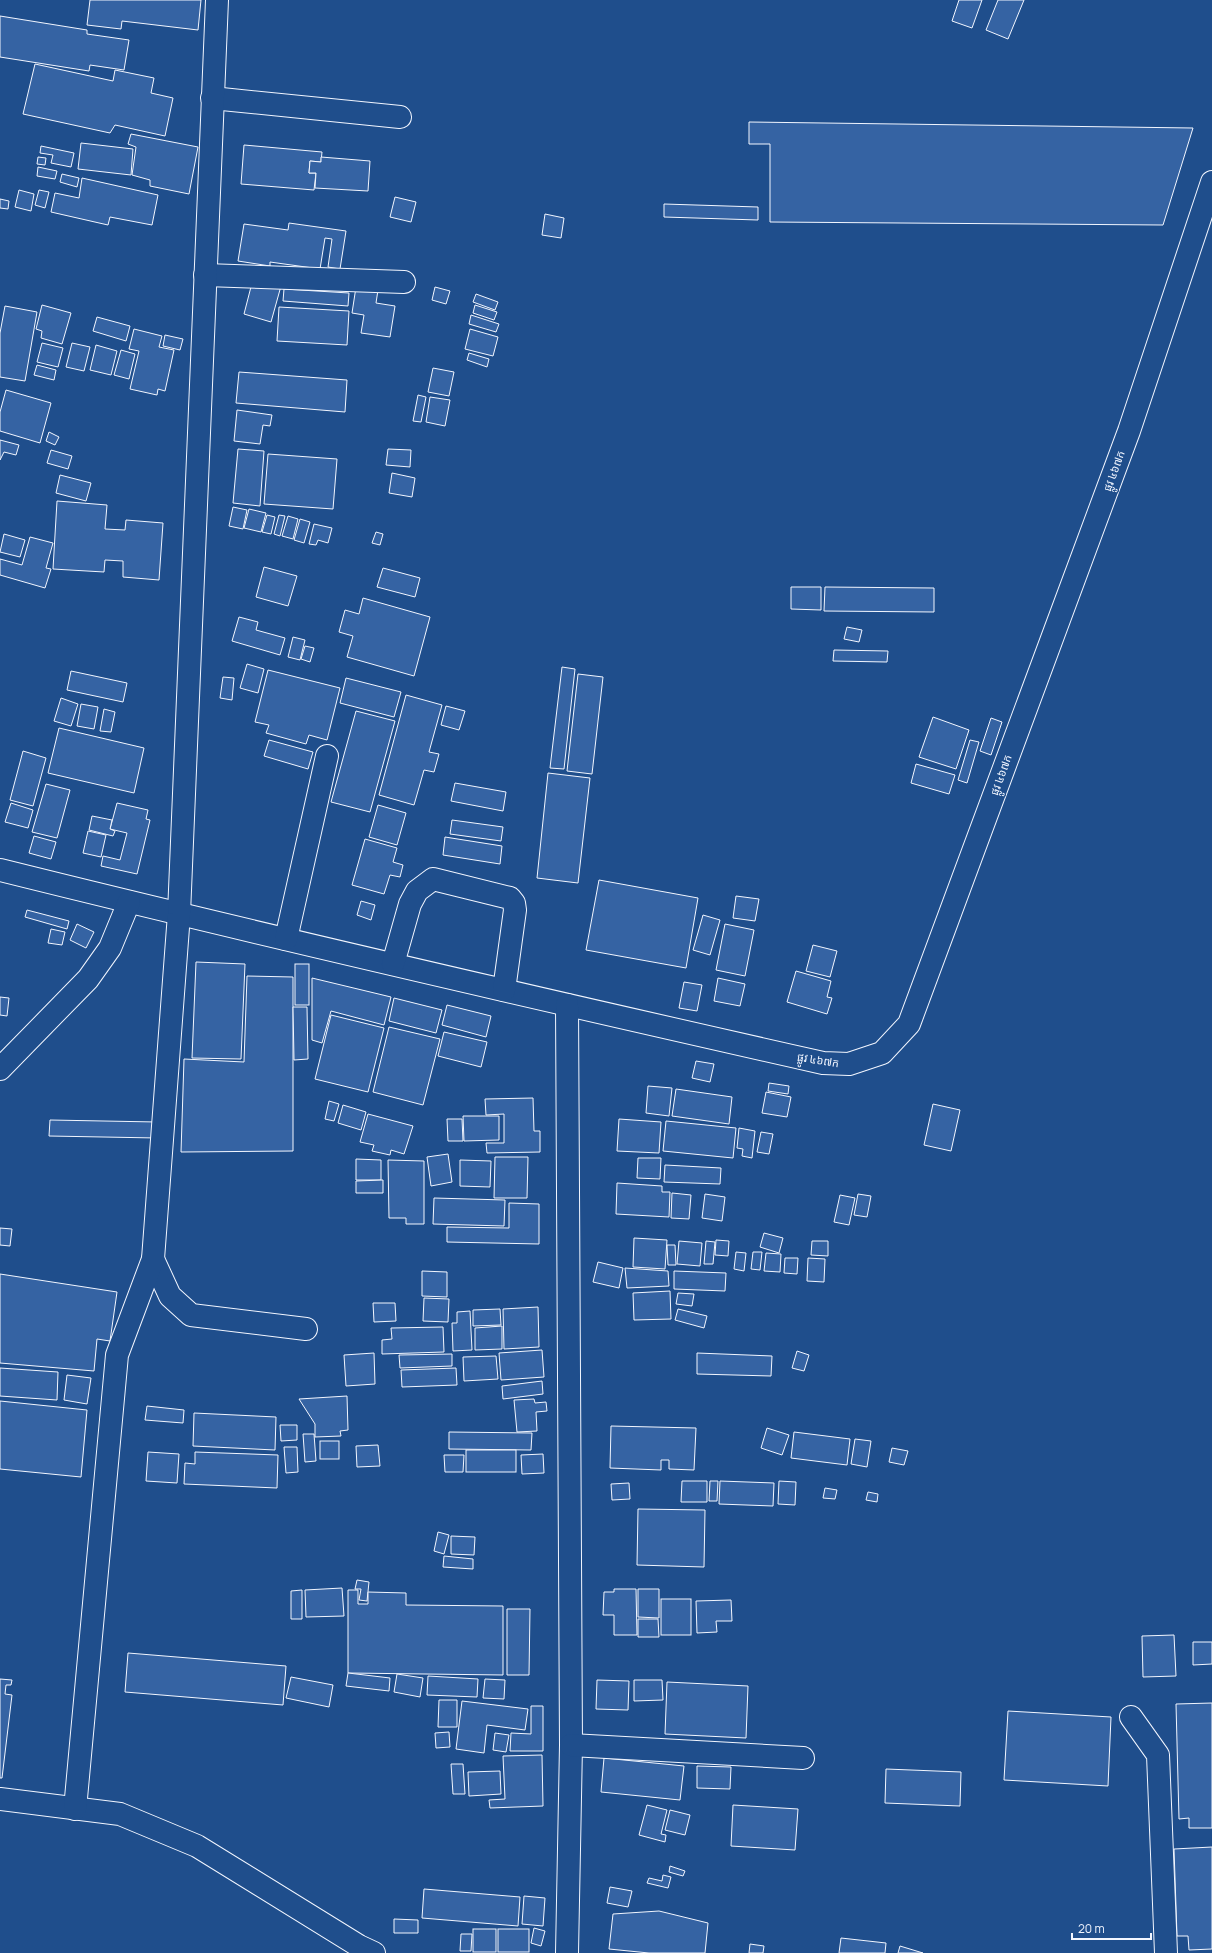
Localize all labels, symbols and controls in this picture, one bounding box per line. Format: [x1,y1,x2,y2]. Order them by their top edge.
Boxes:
street label: ផ្លូវ ៤៦៧ក [1099,448,1131,494]
street label: ផ្លូវ ៤៦៧ក [986,752,1018,798]
street label: ផ្លូវ ៤៦៧ក [795,1049,840,1073]
scale bar [1072,1915,1151,1941]
text: 20 m [1078,1920,1105,1937]

